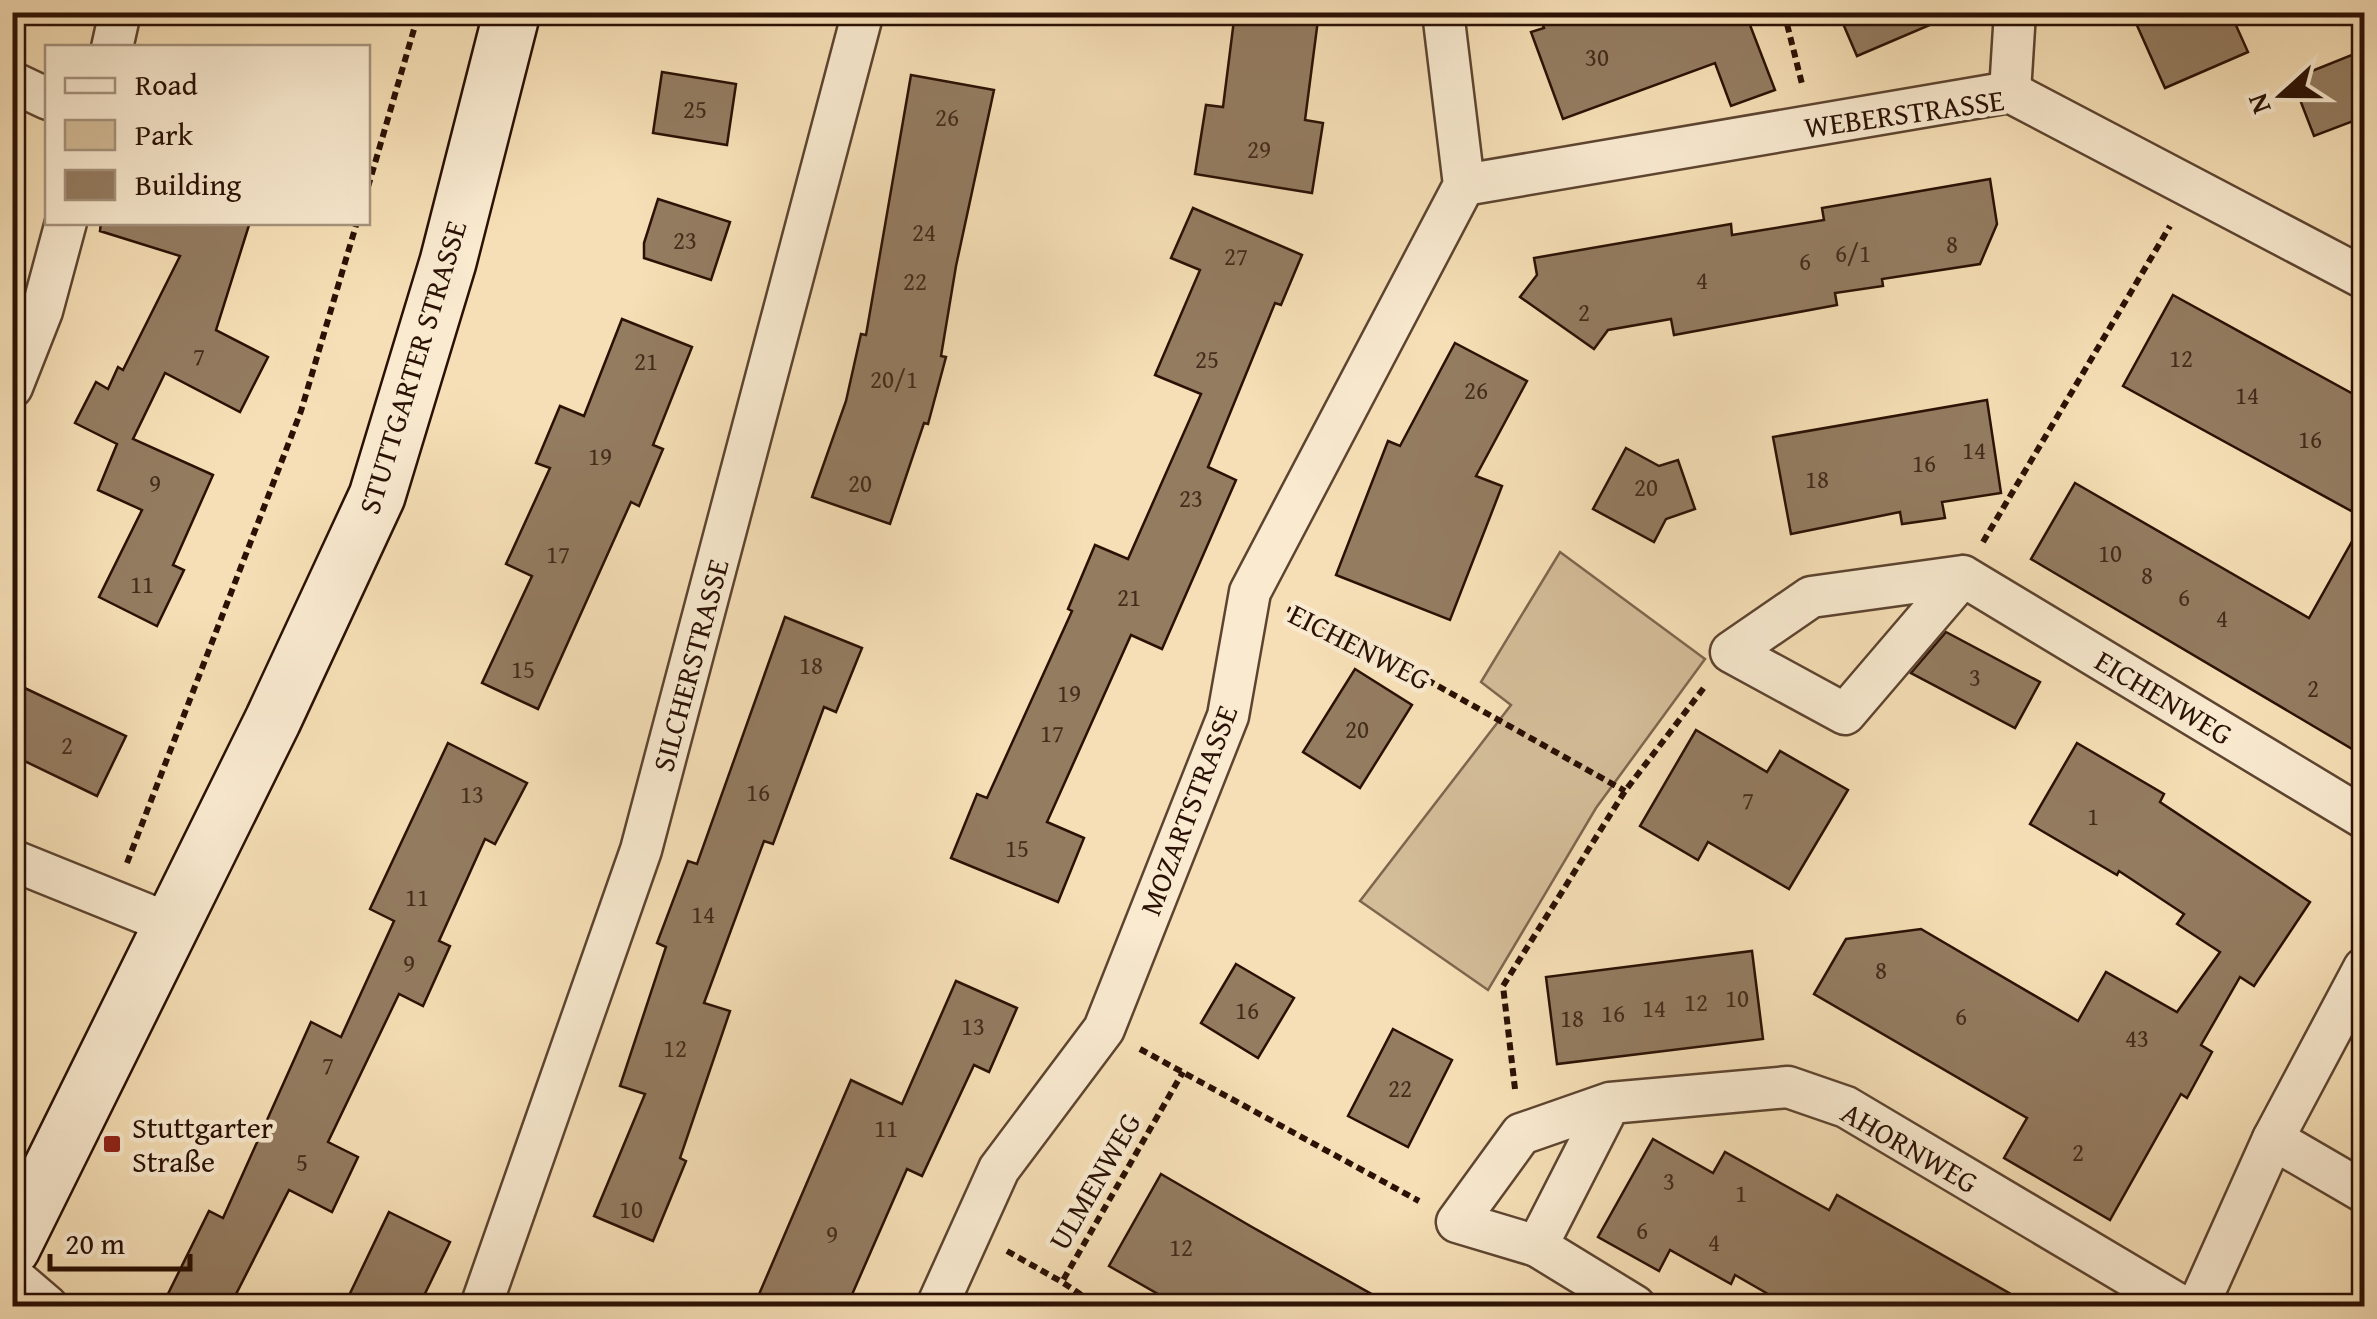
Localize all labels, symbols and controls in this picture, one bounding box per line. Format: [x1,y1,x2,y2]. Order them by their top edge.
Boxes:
house number: 30 [1585,39,1609,75]
legend [45,45,370,225]
north arrow [2232,45,2332,145]
text: Road [135,62,198,106]
street label: WEBERSTRASSE [1801,77,2007,149]
text: N [2236,88,2281,120]
house number: 25 [683,91,707,127]
house number: 26 [935,99,959,135]
text: Park [135,112,194,156]
house number: 29 [1247,131,1271,167]
text: Building [135,162,241,206]
house number: 24 [912,214,936,250]
street label: STUTTGARTER STRASSE [346,215,478,519]
house number: 23 [673,222,697,258]
house number: 8 [1946,226,1958,262]
house number: 6/1 [1835,235,1871,271]
house number: 27 [1224,238,1248,274]
house number: 6 [1799,243,1811,279]
house number: 4 [1696,262,1708,298]
house number: 22 [903,263,927,299]
house number: 2 [1578,294,1590,330]
house number: 7 [193,338,205,374]
house number: 12 [2169,340,2193,376]
house number: 25 [1195,341,1219,377]
house number: 21 [634,343,658,379]
house number: 20/1 [870,361,918,397]
house number: 26 [1464,372,1488,408]
house number: 14 [2235,377,2259,413]
house number: 16 [2298,421,2322,457]
house number: 14 [1962,432,1986,468]
house number: 19 [588,438,612,474]
house number: 16 [1912,445,1936,481]
house number: 18 [1805,461,1829,497]
house number: 9 [149,465,161,501]
house number: 20 [848,465,872,501]
house number: 20 [1634,469,1658,505]
house number: 23 [1179,480,1203,516]
house number: 10 [2098,535,2122,571]
house number: 17 [546,536,570,572]
street label: SILCHERSTRASSE [640,554,740,776]
house number: 8 [2141,557,2153,593]
house number: 11 [130,566,154,602]
house number: 21 [1117,579,1141,615]
house number: 6 [2178,579,2190,615]
street label: EICHENWEG [1282,591,1438,701]
house number: 4 [2216,600,2228,636]
street label: EICHENWEG [2087,639,2241,755]
house number: 18 [799,647,823,683]
house number: 15 [511,651,535,687]
house number: 3 [1969,659,1981,695]
house number: 2 [2307,670,2319,706]
house number: 19 [1057,675,1081,711]
street label: MOZARTSTRASSE [1128,699,1248,921]
house number: 20 [1345,711,1369,747]
house number: 17 [1040,715,1064,751]
house number: 2 [61,727,73,763]
house number: 16 [746,774,770,810]
house number: 13 [460,776,484,812]
house number: 7 [1742,782,1754,818]
house number: 1 [2087,798,2099,834]
house number: 15 [1005,830,1029,866]
house number: 11 [405,879,429,915]
house number: 14 [691,896,715,932]
house number: 9 [403,945,415,981]
house number: 8 [1875,952,1887,988]
house number: 10 [1725,980,1749,1016]
house number: 12 [1684,984,1708,1020]
house number: 14 [1642,990,1666,1026]
house number: 16 [1235,992,1259,1028]
house number: 16 [1601,995,1625,1031]
house number: 6 [1955,998,1967,1034]
house number: 18 [1560,1000,1584,1036]
house number: 13 [961,1008,985,1044]
house number: 43 [2125,1020,2149,1056]
house number: 12 [663,1030,687,1066]
house number: 7 [322,1047,334,1083]
house number: 22 [1388,1070,1412,1106]
street label: AHORNWEG [1833,1090,1987,1204]
street label: ULMENWEG [1037,1104,1151,1258]
place label: Stuttgarter Straße [132,1105,273,1183]
house number: 11 [874,1110,898,1146]
marker: Stuttgarter Straße [101,1133,123,1155]
house number: 2 [2072,1134,2084,1170]
house number: 5 [296,1144,308,1180]
house number: 3 [1663,1163,1675,1199]
house number: 1 [1735,1175,1747,1211]
house number: 10 [619,1191,643,1227]
scale bar [50,1209,190,1271]
house number: 6 [1636,1212,1648,1248]
house number: 9 [826,1216,838,1252]
text: 20 m [65,1221,125,1265]
house number: 4 [1708,1224,1720,1260]
house number: 12 [1169,1229,1193,1265]

